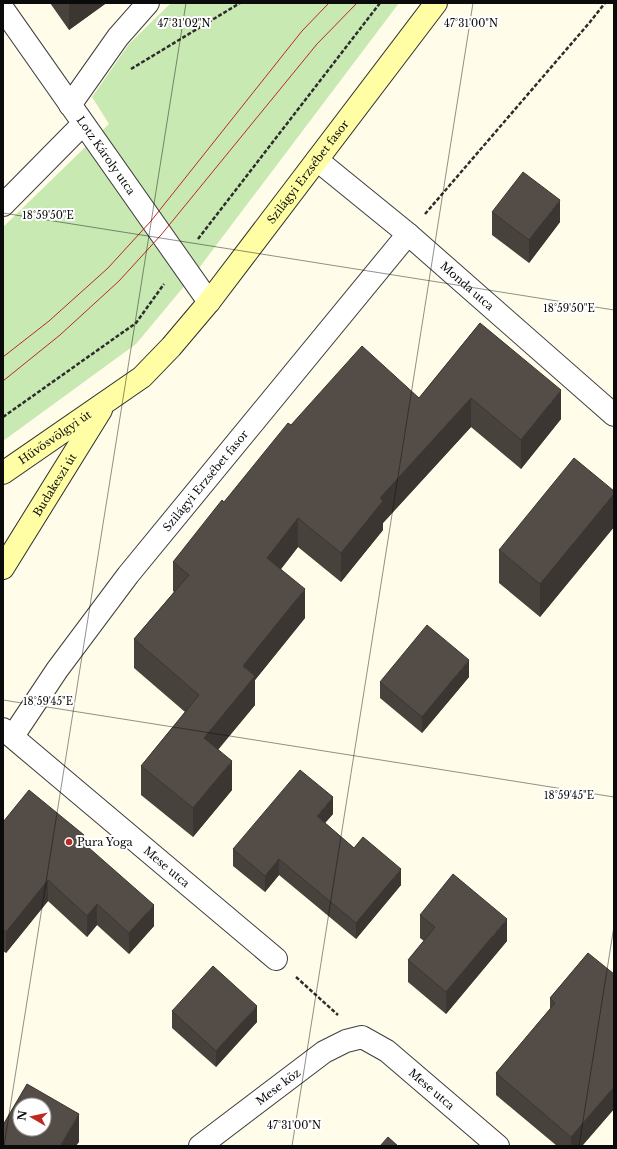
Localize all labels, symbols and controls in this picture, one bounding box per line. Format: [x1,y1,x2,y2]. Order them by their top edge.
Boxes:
text: 47°31'02"N [157,17,211,30]
text: 47°31'00"N [444,17,498,30]
street label: Lotz Károly utca [74,113,139,198]
street label: Szilágyi Erzsébet fasor [264,116,352,227]
text: 18°59'50"E [22,209,74,222]
street label: Monda utca [437,259,497,314]
text: 18°59'50"E [543,302,595,315]
street label: Hűvösvölgyi út [16,407,95,467]
street label: Szilágyi Erzsébet fasor [160,427,252,534]
street label: Budakeszi út [30,450,80,519]
text: 18°59'45"E [23,695,73,708]
text: 18°59'45"E [544,789,594,802]
place label: Pura Yoga [77,835,134,849]
marker: Pura Yoga [64,837,74,847]
street label: Mese utca [141,843,193,891]
street label: Mese köz [253,1065,303,1108]
street label: Mese utca [406,1066,458,1113]
north arrow [12,1097,52,1137]
text: N [14,1109,30,1122]
text: 47°31'00"N [267,1119,321,1132]

